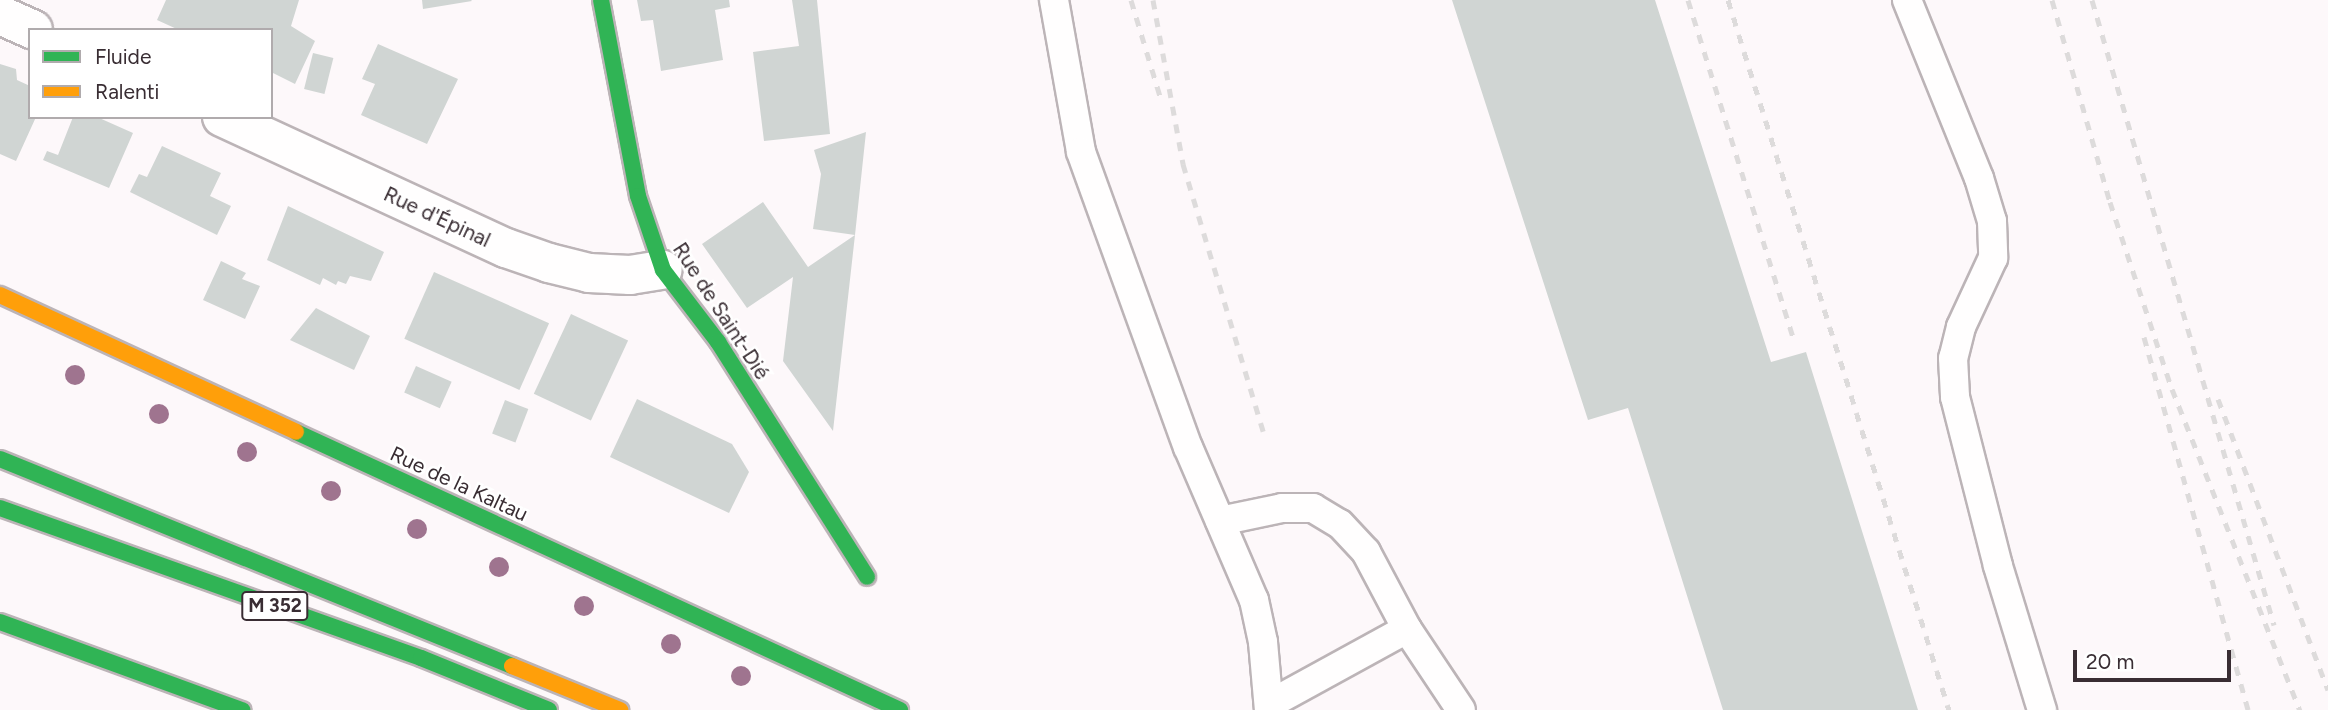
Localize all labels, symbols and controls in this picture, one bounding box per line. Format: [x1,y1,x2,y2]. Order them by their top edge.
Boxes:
legend [28,28,273,119]
text: Fluide [95,44,151,69]
text: Ralenti [95,79,159,104]
street label: Rue d'Épinal [380,181,494,253]
street label: Rue de Saint-Dié [667,238,775,384]
street label: Rue de la Kaltau [386,441,532,527]
road number: M 352 [240,590,310,622]
scale bar [2076,636,2234,680]
text: 20 m [2086,649,2134,674]

